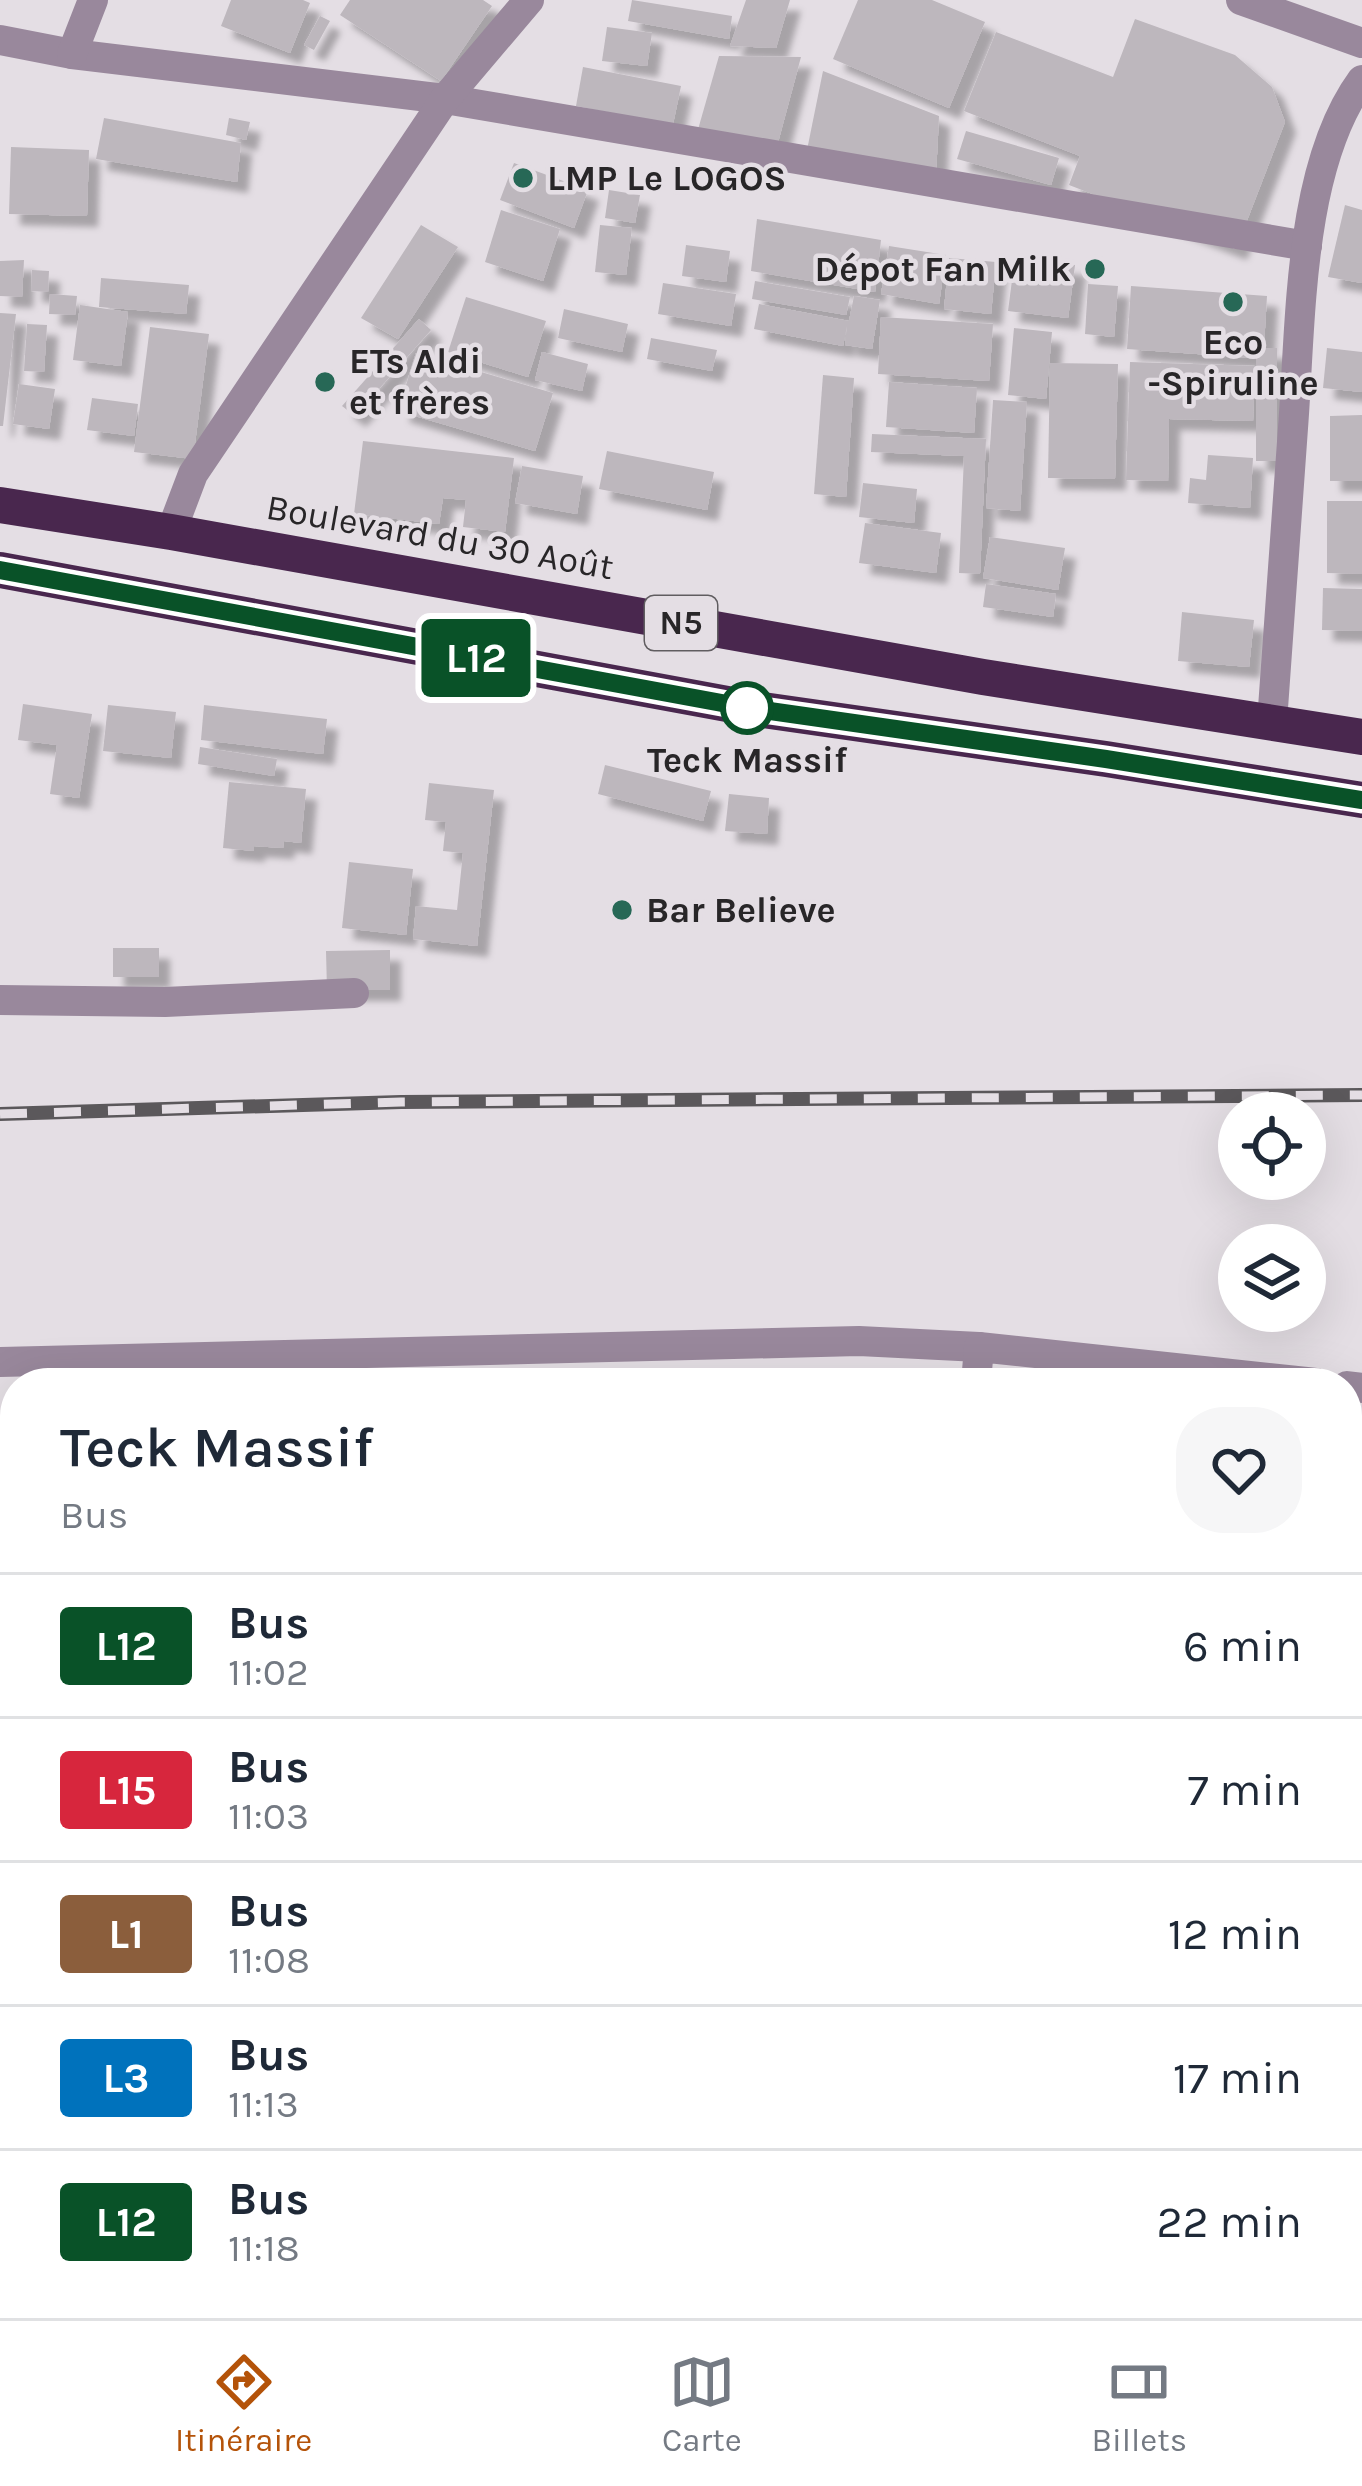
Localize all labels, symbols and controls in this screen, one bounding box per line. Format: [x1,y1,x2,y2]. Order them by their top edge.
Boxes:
place label: LMP Le LOGOS [547,157,787,199]
marker: LMP Le LOGOS [510,165,536,191]
place label: Dépot Fan Milk [815,248,1071,290]
marker: Dépot Fan Milk [1082,256,1108,282]
marker: Eco -Spiruline [1220,289,1246,315]
place label: Eco -Spiruline [1147,321,1319,404]
place label: ETs Aldi et frères [349,340,490,423]
marker: ETs Aldi et frères [312,369,338,395]
street label: Boulevard du 30 Août [263,486,617,588]
road number: N5 [645,596,717,650]
line badge: L12 [407,619,545,697]
text: L12 [445,633,507,683]
marker: Teck Massif [722,683,772,733]
place label: Teck Massif [647,739,848,781]
place label: Bar Believe [646,889,836,931]
marker: Bar Believe [609,897,635,923]
map controls [1218,1092,1326,1332]
button: locate [1218,1092,1326,1200]
button: layers [1218,1224,1326,1332]
button: heart [1176,1407,1302,1533]
text: Teck Massif [60,1414,374,1480]
text: Bus [60,1492,128,1538]
text: Bus [228,1597,309,1649]
text: 6 min [1183,1620,1302,1672]
text: L12 [95,1621,157,1671]
text: 11:02 [228,1649,309,1695]
text: Bus [228,1741,309,1793]
text: 7 min [1188,1764,1302,1816]
text: L15 [96,1765,156,1815]
text: 11:03 [228,1793,309,1839]
text: Bus [228,1885,309,1937]
text: 12 min [1168,1908,1302,1960]
text: L1 [108,1909,144,1959]
text: 11:08 [228,1937,310,1983]
text: Bus [228,2029,309,2081]
text: 17 min [1173,2052,1302,2104]
text: L3 [103,2053,149,2103]
text: 11:13 [228,2081,299,2127]
text: Bus [228,2173,309,2225]
text: 22 min [1156,2196,1302,2248]
text: L12 [95,2197,157,2247]
text: 11:18 [228,2225,300,2271]
tab: Itinéraire [175,2349,312,2459]
tab: Carte [662,2349,742,2459]
tab: Billets [1092,2349,1187,2459]

